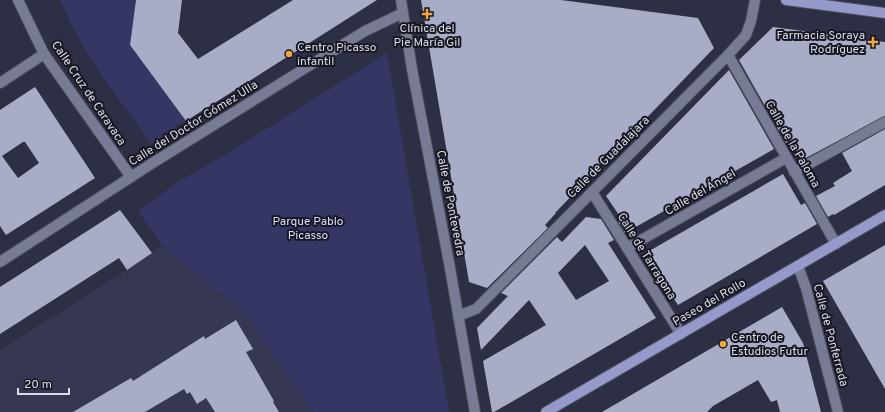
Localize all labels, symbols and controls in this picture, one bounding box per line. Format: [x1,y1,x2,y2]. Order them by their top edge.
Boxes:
marker: Clínica del Pie María Gil [421,8,433,20]
place label: Clínica del Pie María Gil [394,21,460,51]
place label: Farmacia Soraya Rodríguez [776,28,865,58]
marker: Farmacia Soraya Rodríguez [868,37,878,47]
street label: Calle Cruz de Caravaca [47,38,129,149]
place label: Centro Picasso infantil [297,40,377,70]
marker: Centro Picasso infantil [284,49,294,59]
street label: Calle del Doctor Gómez Ulla [126,77,261,170]
street label: Calle de la Paloma [761,98,824,191]
street label: Calle de Guadalajara [564,113,653,202]
street label: Calle de Pontevedra [432,149,468,257]
street label: Calle del Ángel [662,166,739,220]
street label: Calle de Tarragona [613,210,679,303]
park label: Parque Pablo Picasso [272,214,344,244]
street label: Paseo del Rollo [670,275,749,330]
street label: Calle de Ponferrada [809,282,851,388]
place label: Centro de Estudios Futur [731,330,808,360]
marker: Centro de Estudios Futur [718,339,728,349]
scale bar [18,370,69,396]
text: 20 m [24,377,52,393]

